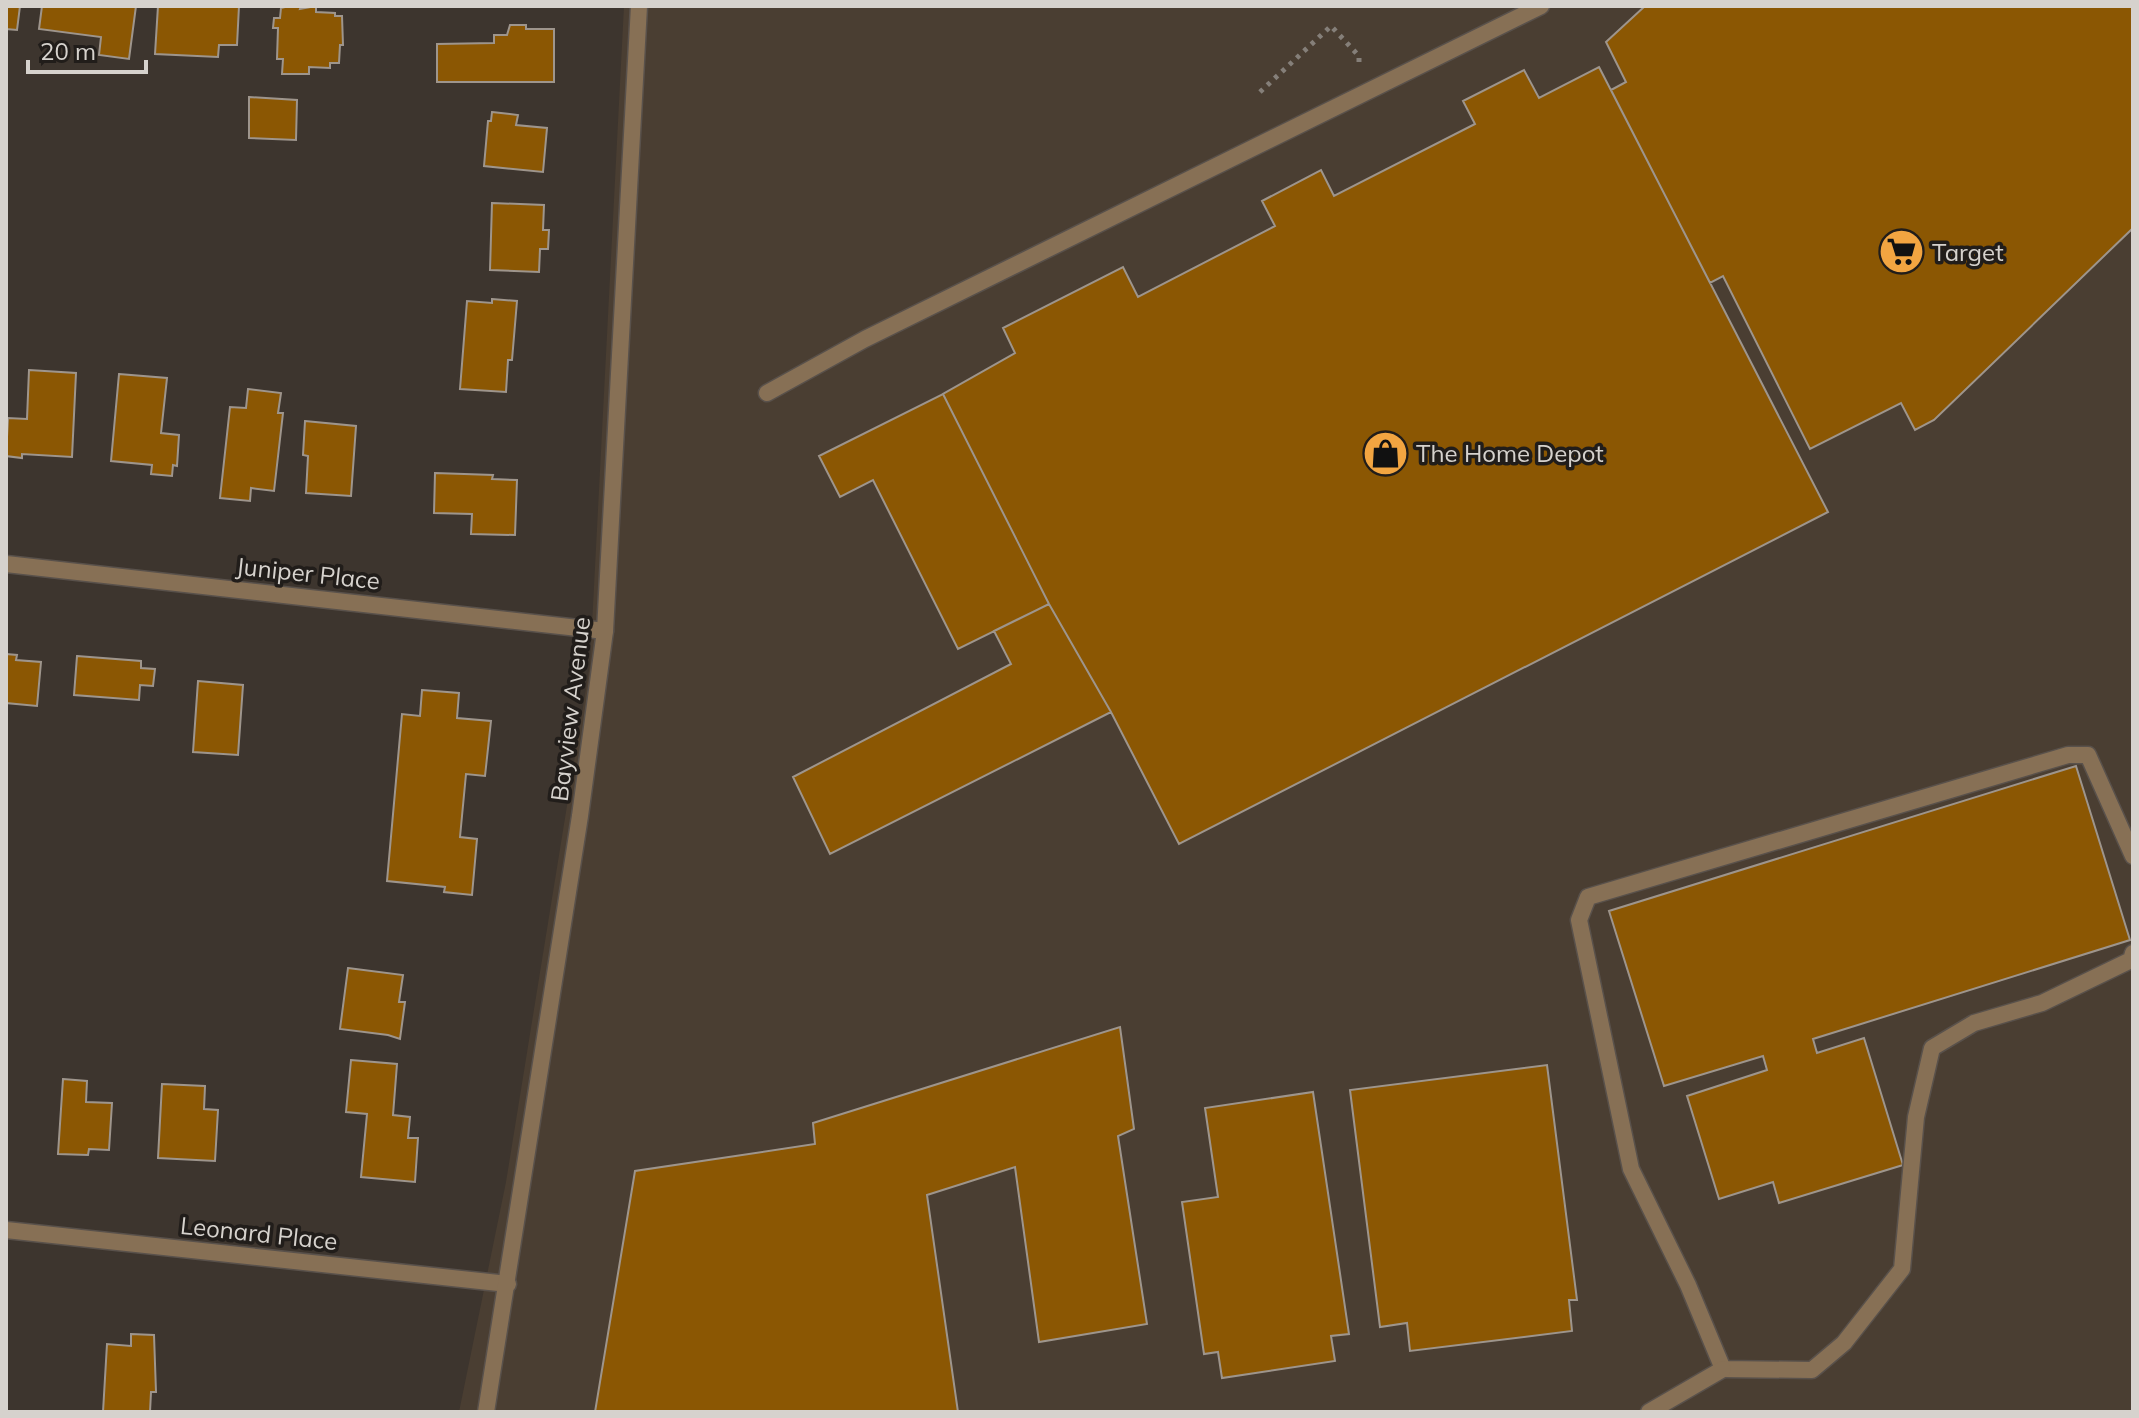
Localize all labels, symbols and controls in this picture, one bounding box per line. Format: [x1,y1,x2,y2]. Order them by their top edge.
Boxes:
scale bar [28,24,146,74]
text: 20 m [40,36,96,66]
supermarket icon: Target [1877,228,1925,276]
place label: Target [1932,237,2004,267]
shop icon: The Home Depot [1361,429,1409,477]
place label: The Home Depot [1416,438,1604,468]
street label: Juniper Place [235,551,381,595]
street label: Bayview Avenue [544,615,596,803]
street label: Leonard Place [179,1210,339,1256]

